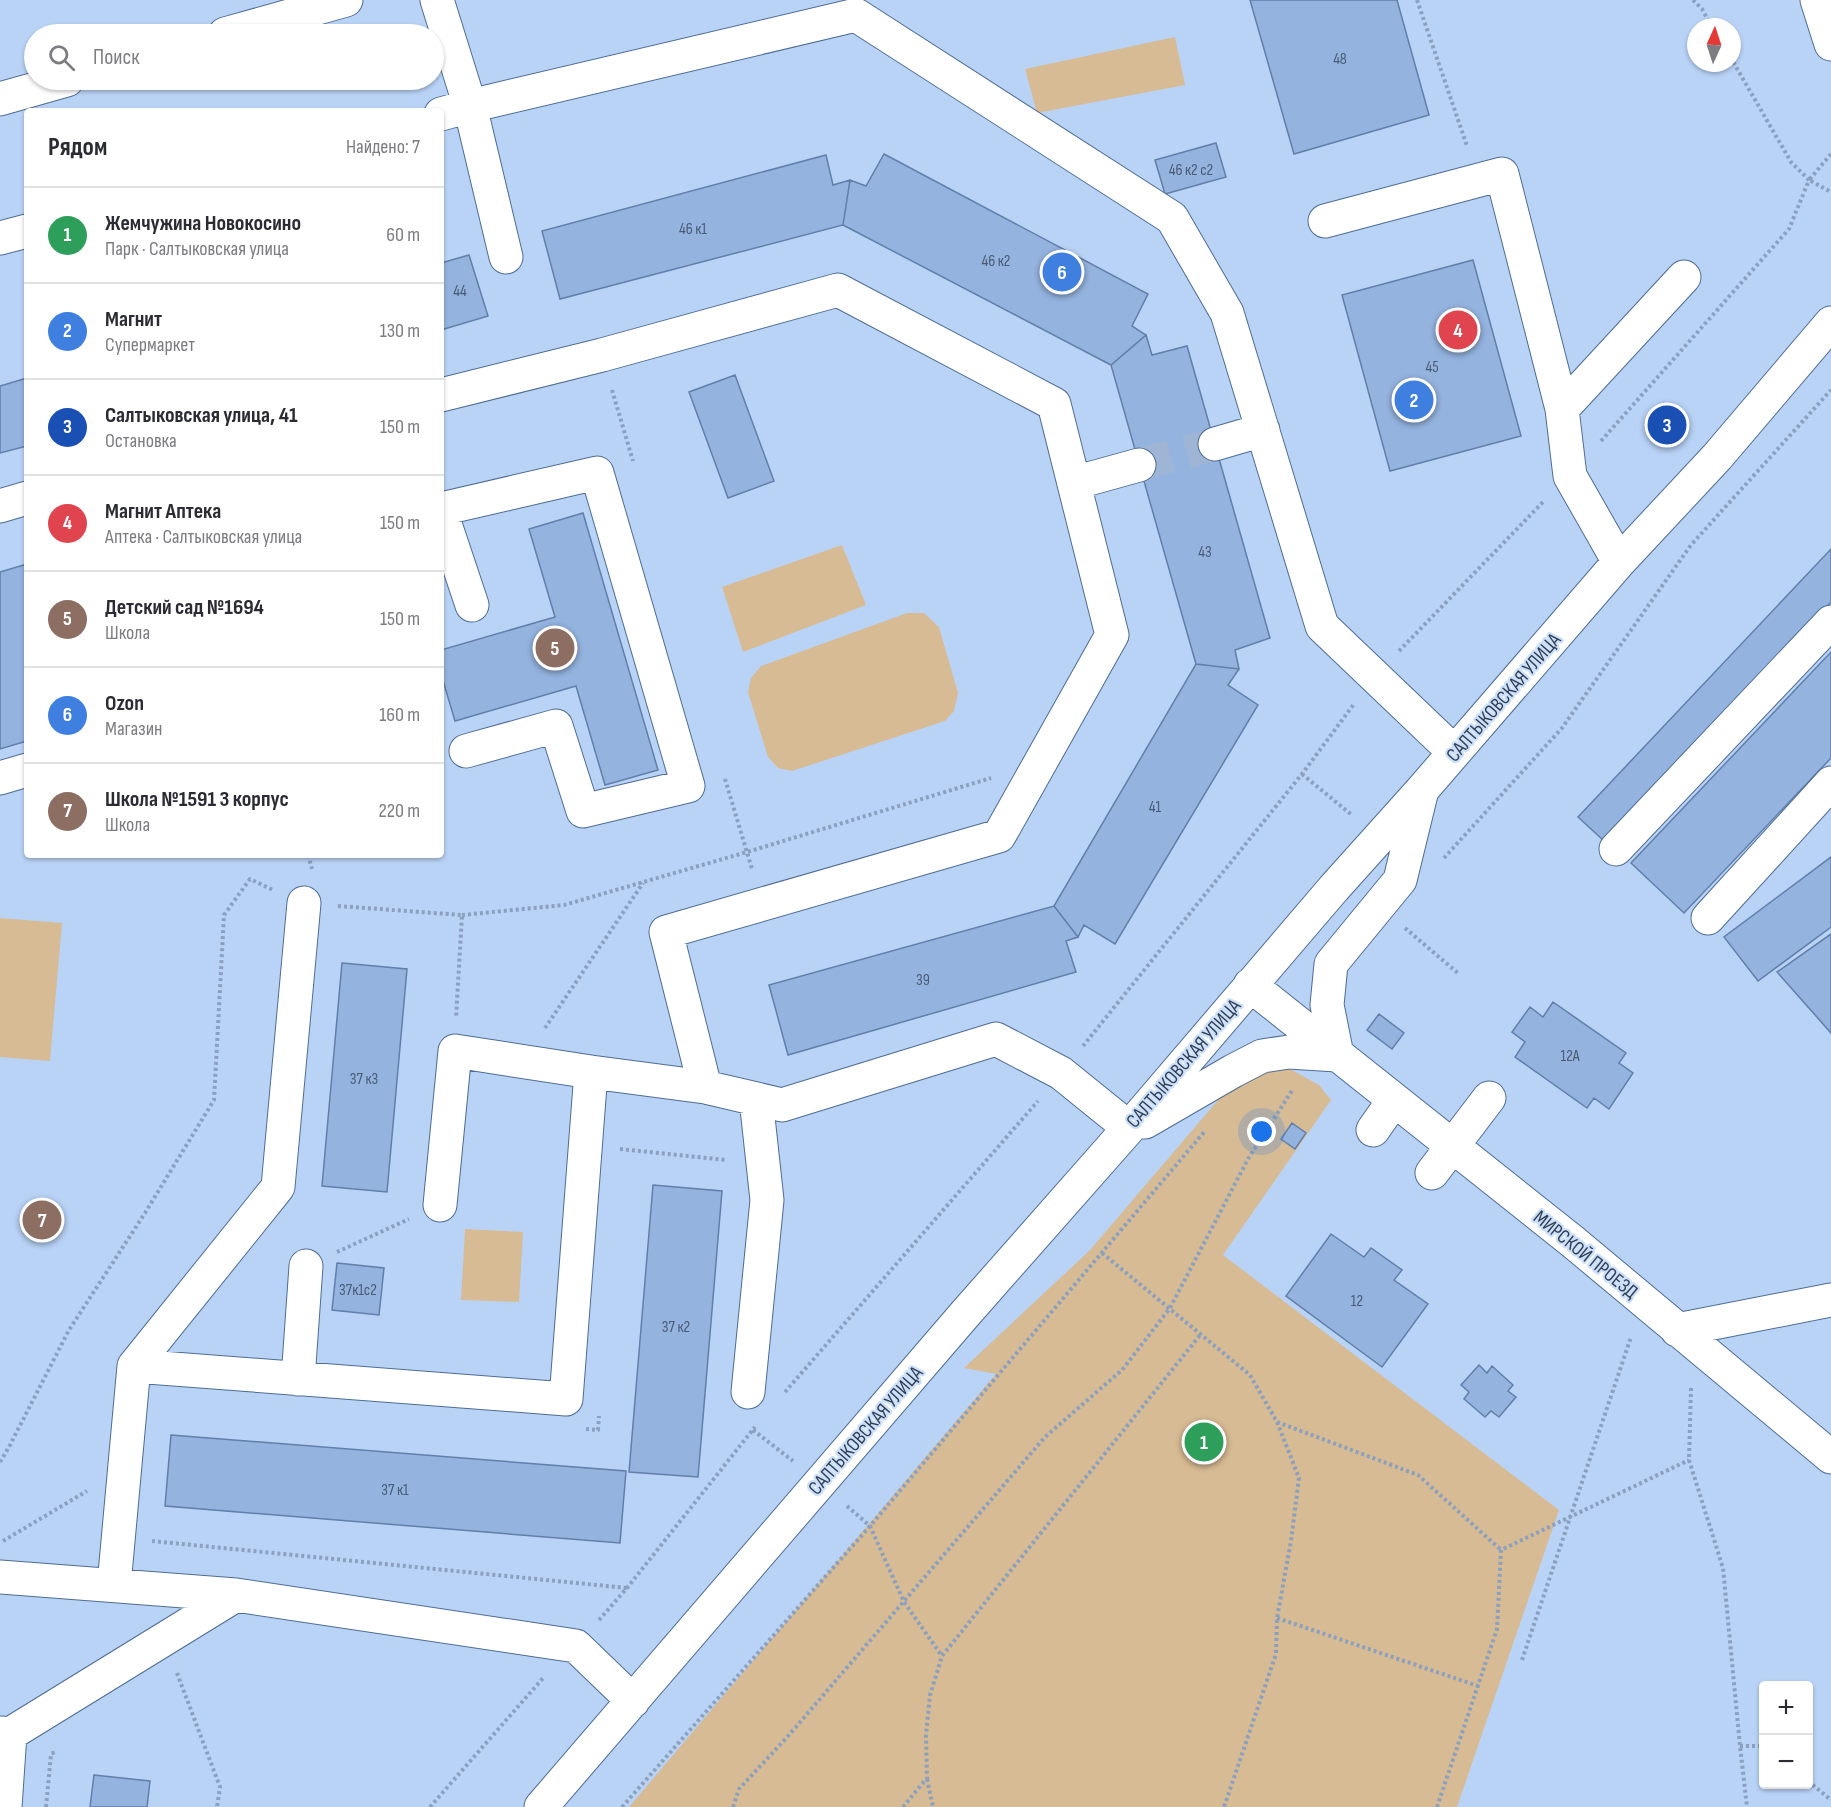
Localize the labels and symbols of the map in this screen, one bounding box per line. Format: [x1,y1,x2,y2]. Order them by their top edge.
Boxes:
north arrow [1687,18,1741,72]
house number: 48 [1333,50,1347,69]
house number: 46 к2 с2 [1169,161,1213,180]
house number: 46 к1 [679,220,707,239]
pin: 6 [1042,250,1082,294]
house number: 46 к2 [982,252,1010,271]
house number: 44 [453,282,467,301]
pin: 4 [1438,308,1478,352]
house number: 45 [1425,358,1439,377]
pin: 2 [1394,378,1434,422]
pin: 3 [1648,402,1686,448]
house number: 43 [1198,543,1212,562]
pin: 5 [536,626,574,670]
street label: САЛТЫКОВСКАЯ УЛИЦА [1441,628,1566,767]
house number: 41 [1149,798,1162,817]
house number: 39 [916,971,930,990]
street label: САЛТЫКОВСКАЯ УЛИЦА [1121,994,1246,1133]
house number: 12А [1560,1047,1580,1066]
house number: 37 к3 [350,1070,378,1089]
your location [1247,1117,1276,1146]
pin: 7 [22,1198,62,1242]
street label: МИРСКОЙ ПРОЕЗД [1528,1205,1643,1304]
house number: 37к1с2 [339,1281,377,1300]
house number: 12 [1351,1292,1363,1311]
house number: 37 к2 [662,1318,690,1337]
street label: САЛТЫКОВСКАЯ УЛИЦА [803,1361,928,1500]
pin: 1 [1184,1420,1224,1464]
house number: 37 к1 [381,1481,409,1500]

